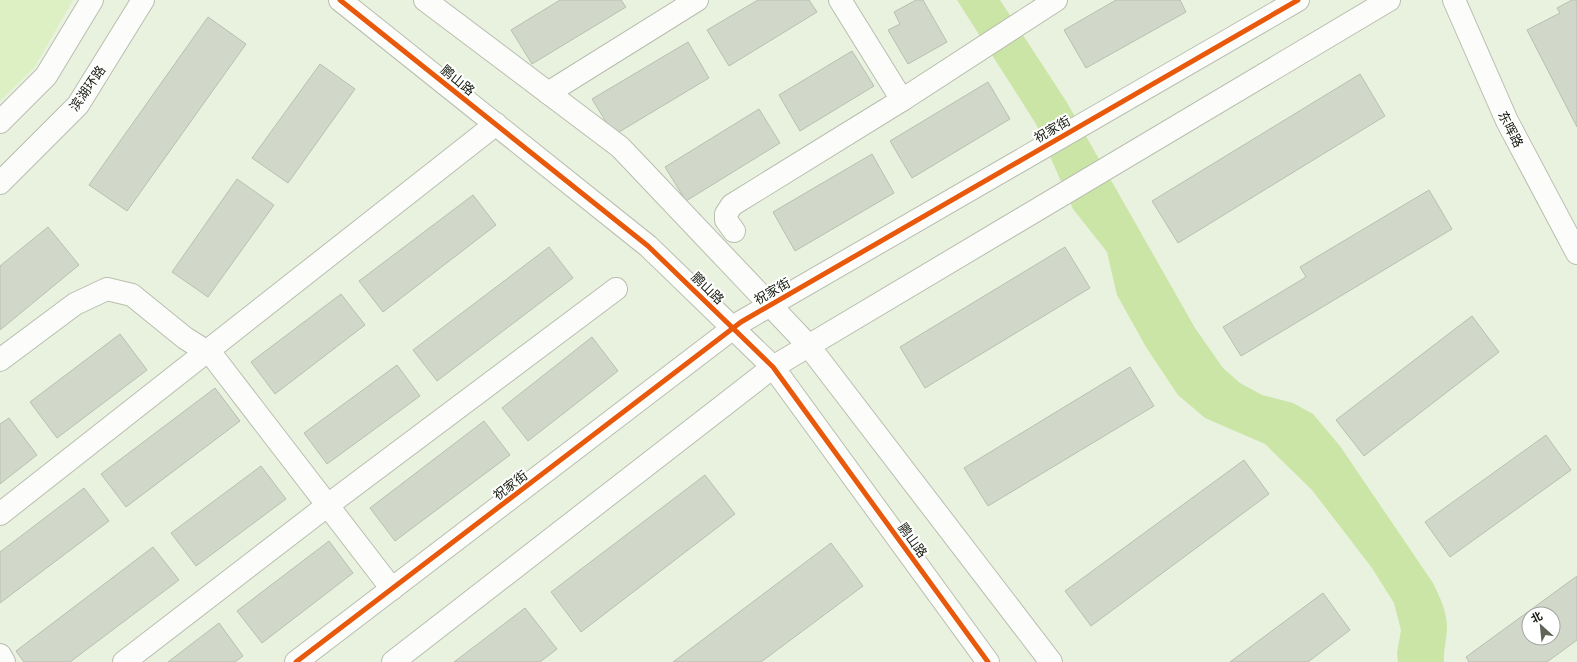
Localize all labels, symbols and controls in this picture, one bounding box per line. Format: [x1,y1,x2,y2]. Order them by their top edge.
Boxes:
street label: 滨湖环路 [66,62,109,114]
street label: 鹏山路 [437,62,478,99]
street label: 东晖路 [1494,108,1527,150]
street label: 祝家街 [1031,112,1073,147]
street label: 鹏山路 [688,269,728,308]
street label: 祝家街 [751,274,793,309]
street label: 祝家街 [490,467,531,504]
street label: 鹏山路 [894,520,931,561]
north arrow [1521,606,1561,646]
text: 北 [1528,608,1545,626]

